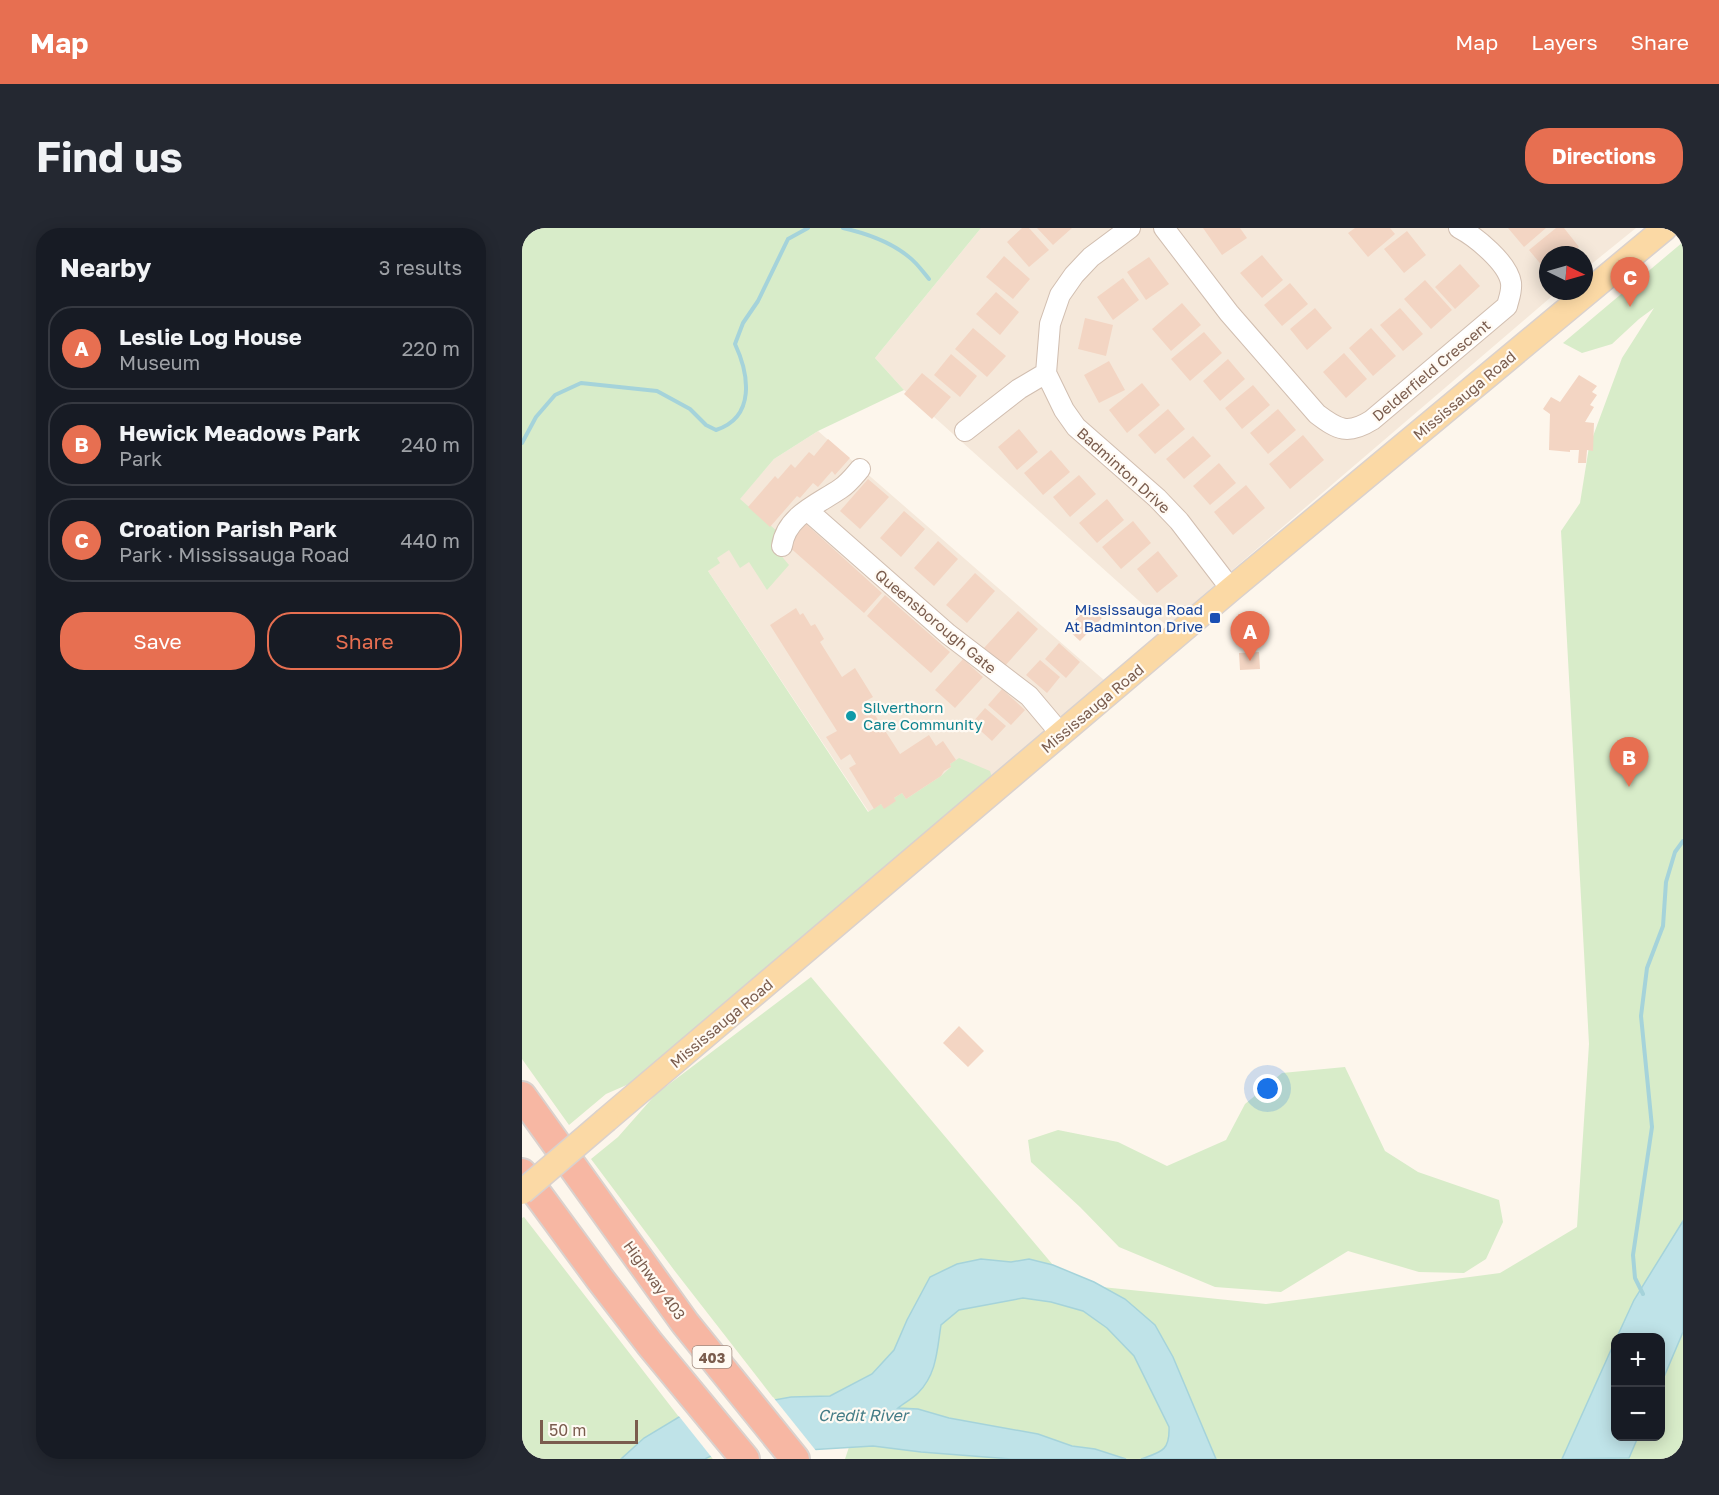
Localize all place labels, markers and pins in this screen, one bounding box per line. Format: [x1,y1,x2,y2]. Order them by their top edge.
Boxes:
pin: C [1610,257,1650,307]
place label: Mississauga Road At Badminton Drive [1065,600,1203,635]
marker: Mississauga Road At Badminton Drive [1208,611,1222,625]
pin: A [1230,612,1270,661]
place label: Silverthorn Care Community [863,698,983,733]
marker: Silverthorn Care Community [844,709,858,723]
pin: B [1610,738,1648,787]

